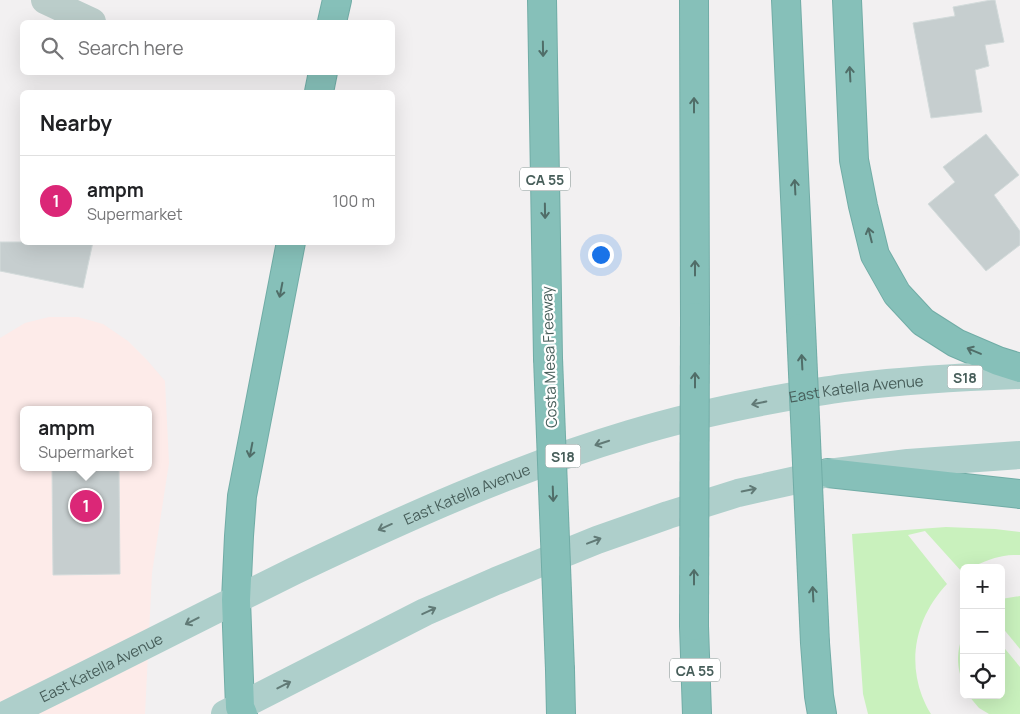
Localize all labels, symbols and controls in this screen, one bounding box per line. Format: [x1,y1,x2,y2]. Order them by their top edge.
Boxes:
search box [20,20,395,75]
icon: search [38,34,66,62]
text: Search here [78,35,184,61]
one-way arrow [538,40,548,56]
one-way arrow [846,67,855,83]
one-way arrow [689,98,699,114]
text: Nearby [40,109,112,137]
road number: CA 55 [520,168,570,190]
text: ampm [87,177,144,203]
one-way arrow [790,179,799,195]
text: 1 [52,190,60,212]
text: 100 m [332,190,375,212]
one-way arrow [540,202,550,219]
text: Supermarket [87,203,183,225]
one-way arrow [865,228,874,244]
your location [588,242,614,268]
one-way arrow [690,260,700,276]
one-way arrow [276,282,286,298]
street label: Costa Mesa Freeway [536,285,562,428]
one-way arrow [967,345,982,355]
one-way arrow [798,354,807,370]
road number: S18 [948,366,982,388]
street label: East Katella Avenue [787,370,924,407]
one-way arrow [690,372,700,388]
one-way arrow [751,398,767,408]
popup [20,406,152,471]
text: ampm [38,415,95,441]
one-way arrow [594,438,610,448]
text: Supermarket [38,441,134,463]
one-way arrow [246,442,255,458]
road number: S18 [546,444,580,468]
street label: East Katella Avenue [400,458,533,529]
one-way arrow [740,485,756,495]
one-way arrow [549,486,558,502]
pin: 1 [70,487,102,525]
one-way arrow [378,523,393,533]
one-way arrow [586,536,601,545]
map controls [960,564,1005,699]
button: + [960,564,1005,609]
one-way arrow [689,570,699,586]
one-way arrow [808,586,818,602]
one-way arrow [421,606,436,616]
button: − [960,609,1005,654]
one-way arrow [185,616,200,626]
street label: East Katella Avenue [36,627,166,707]
button: locate [960,654,1005,699]
road number: CA 55 [670,658,720,682]
one-way arrow [276,680,291,690]

